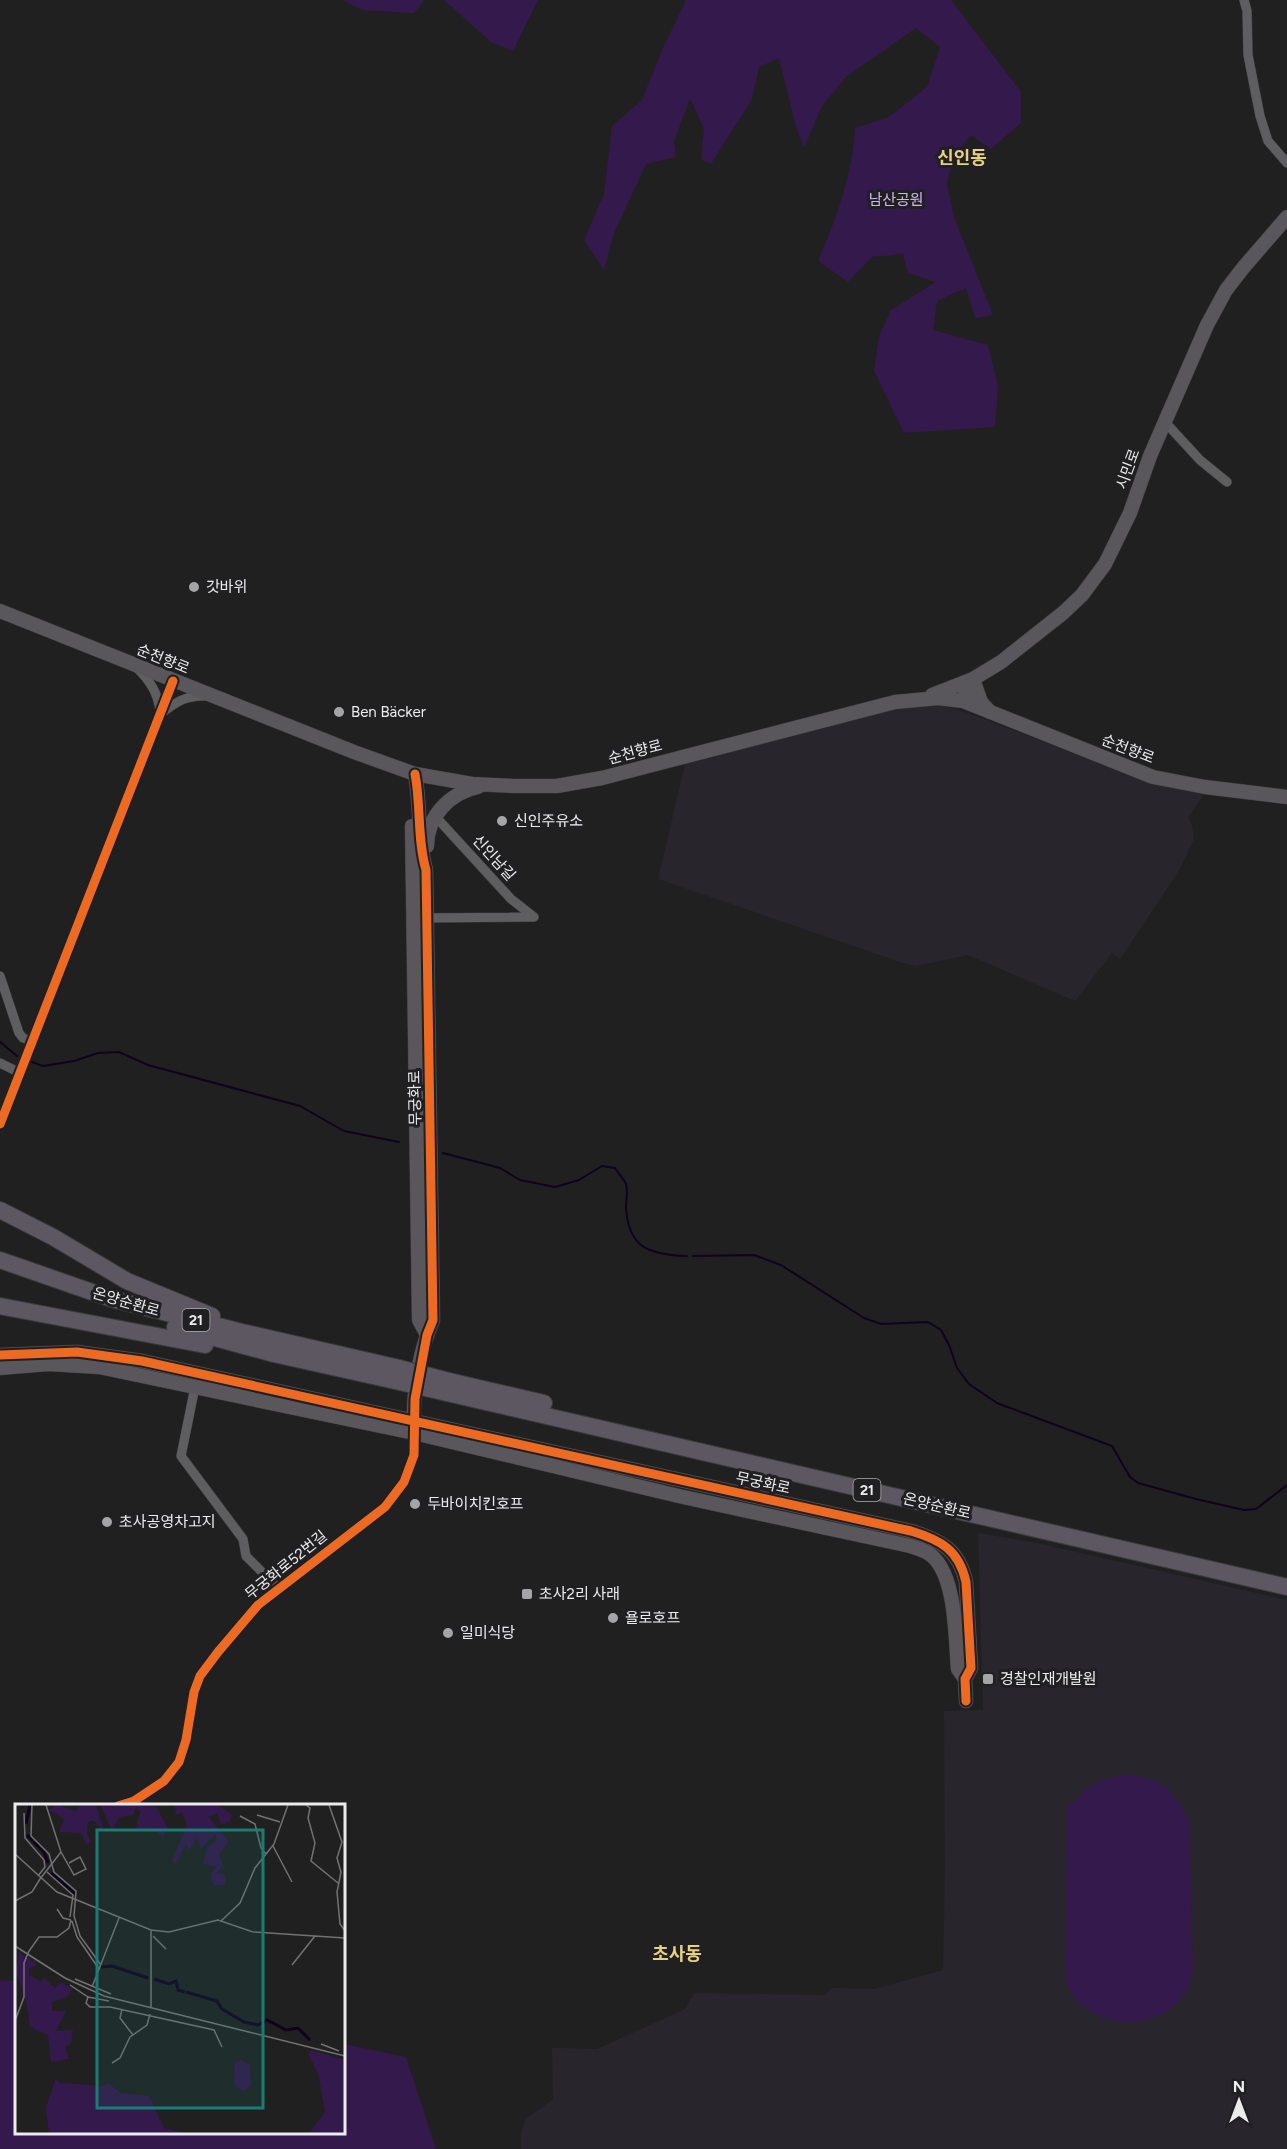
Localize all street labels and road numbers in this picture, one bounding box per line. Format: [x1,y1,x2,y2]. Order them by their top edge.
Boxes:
street label: 시민로 [1112,446,1144,492]
street label: 순천향로 [134,640,192,678]
street label: 순천향로 [1099,731,1157,767]
street label: 순천향로 [606,736,664,768]
street label: 신인남길 [469,831,519,885]
street label: 무궁화로 [406,1070,424,1126]
street label: 온양순환로 [90,1284,162,1320]
road number: 21 [182,1309,210,1331]
street label: 무궁화로 [734,1468,792,1498]
road number: 21 [854,1479,880,1501]
street label: 온양순환로 [901,1489,973,1523]
street label: 무궁화로52번길 [242,1527,330,1603]

